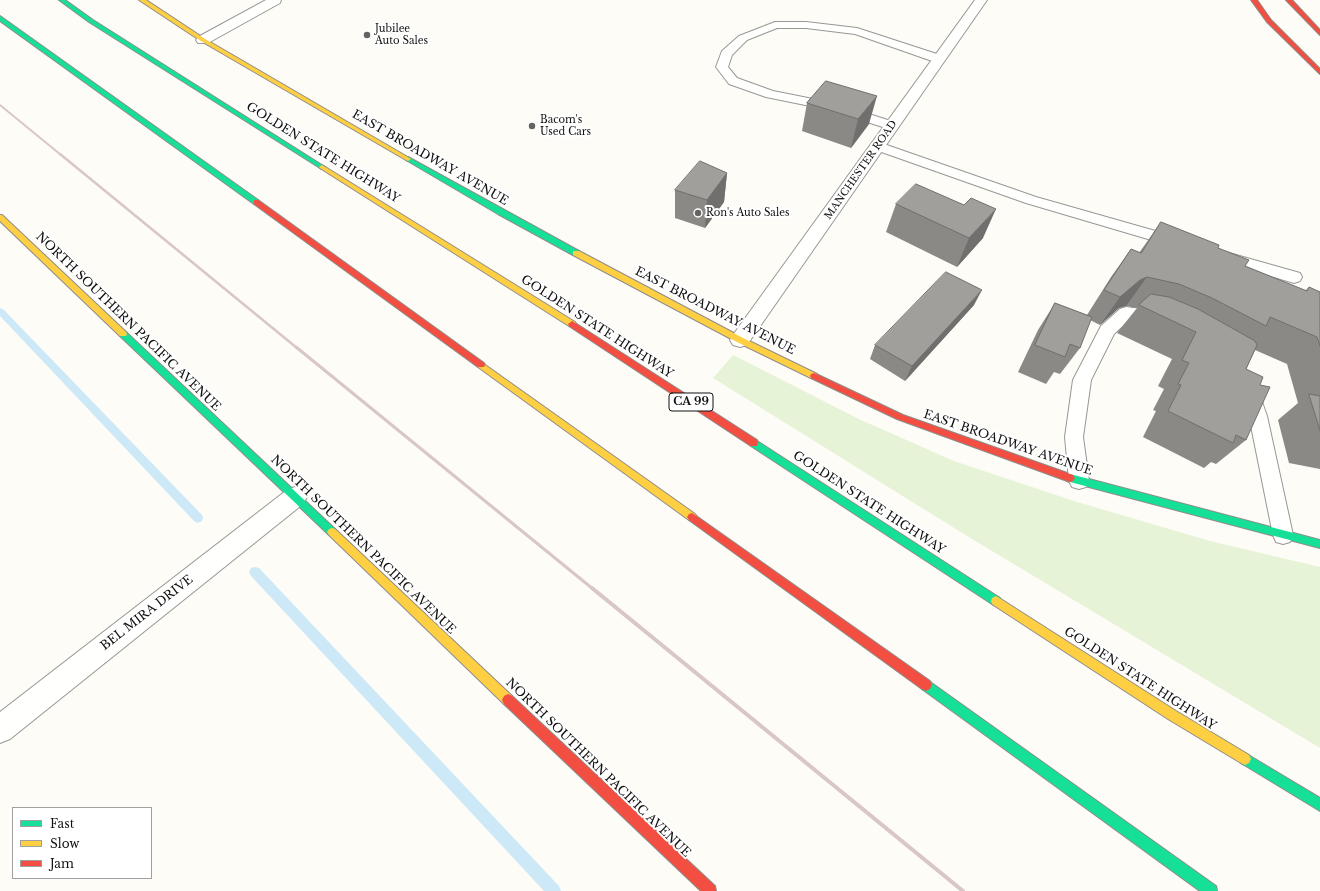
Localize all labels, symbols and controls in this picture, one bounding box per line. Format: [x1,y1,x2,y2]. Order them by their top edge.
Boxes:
place label: Jubilee Auto Sales [375,23,428,46]
marker: Jubilee Auto Sales [362,30,372,40]
street label: GOLDEN STATE HIGHWAY [244,100,402,206]
street label: EAST BROADWAY AVENUE [349,107,511,209]
place label: Bacom's Used Cars [540,114,591,138]
street label: MANCHESTER ROAD [822,118,900,222]
marker: Bacom's Used Cars [527,121,537,131]
place label: Ron's Auto Sales [706,207,789,219]
marker: Ron's Auto Sales [693,208,703,218]
street label: NORTH SOUTHERN PACIFIC AVENUE [33,230,223,414]
street label: EAST BROADWAY AVENUE [633,264,797,358]
street label: GOLDEN STATE HIGHWAY [518,272,676,382]
road number: CA 99 [669,393,713,411]
street label: EAST BROADWAY AVENUE [922,407,1094,479]
street label: GOLDEN STATE HIGHWAY [790,448,948,558]
street label: NORTH SOUTHERN PACIFIC AVENUE [268,453,458,637]
street label: BEL MIRA DRIVE [98,572,196,654]
street label: GOLDEN STATE HIGHWAY [1061,624,1219,734]
street label: NORTH SOUTHERN PACIFIC AVENUE [503,676,693,860]
legend [12,807,152,879]
text: Fast [50,816,74,831]
text: Slow [50,836,79,851]
text: Jam [50,856,74,871]

